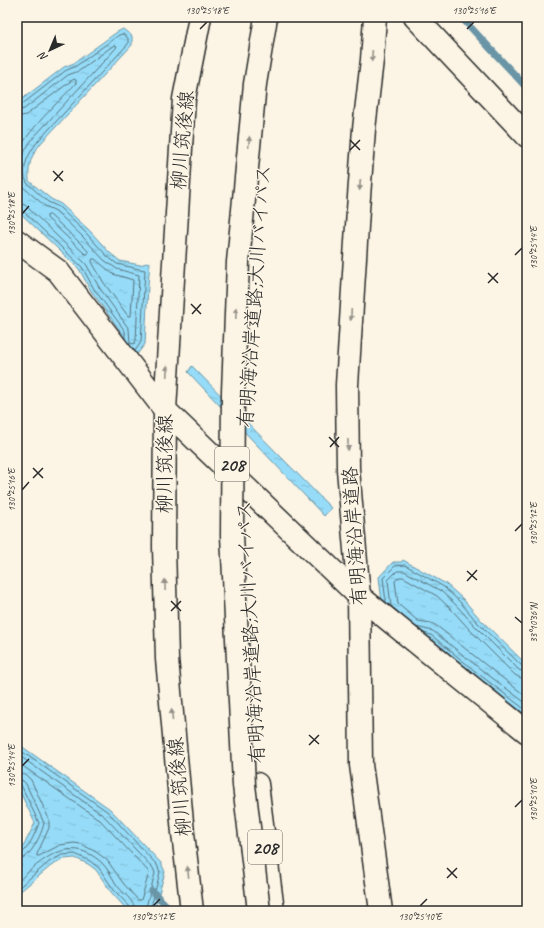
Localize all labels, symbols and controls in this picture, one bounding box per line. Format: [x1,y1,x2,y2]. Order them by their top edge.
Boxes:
text: 130°25'18"E [185,4,230,17]
text: 130°25'16"E [452,4,497,17]
north arrow [30,30,70,70]
text: N [34,48,50,65]
one-way arrow [369,50,376,62]
street label: 柳川筑後線 [166,89,199,191]
one-way arrow [246,136,253,148]
street label: 有明海沿岸道路;大川バイパス [233,164,276,428]
one-way arrow [356,179,363,191]
text: 130°25'18"E [5,191,18,236]
text: 130°25'14"E [527,225,540,270]
one-way arrow [233,306,239,319]
one-way arrow [348,309,355,321]
one-way arrow [163,365,170,377]
street label: 柳川筑後線 [152,414,177,514]
one-way arrow [345,439,351,452]
road number: 208 [215,447,249,481]
street label: 有明海沿岸道路 [337,465,372,607]
text: 130°25'16"E [5,467,18,512]
street label: 有明海沿岸道路;大川バイパス [231,500,270,764]
text: 130°25'12"E [527,501,540,546]
one-way arrow [162,578,168,591]
text: 33°10'36"N [527,601,540,643]
one-way arrow [169,709,176,721]
street label: 柳川筑後線 [163,736,196,838]
text: 130°25'14"E [5,743,18,788]
text: 130°25'10"E [527,777,540,822]
road number: 208 [248,830,282,864]
one-way arrow [185,866,191,878]
text: 130°25'12"E [131,910,176,923]
text: 130°25'10"E [398,910,443,923]

